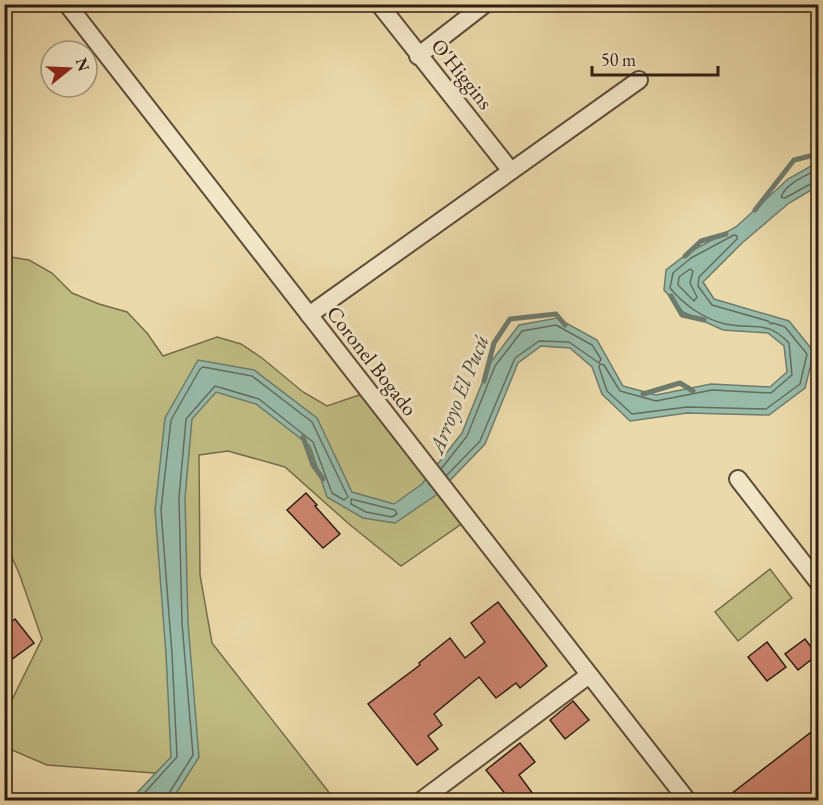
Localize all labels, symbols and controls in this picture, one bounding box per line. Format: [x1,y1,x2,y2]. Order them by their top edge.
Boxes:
street label: O'Higgins [426,33,499,115]
north arrow [39,39,99,99]
scale bar [592,39,718,77]
text: 50 m [601,48,636,71]
text: N [71,55,95,74]
street label: Coronel Bogado [321,300,424,421]
water label: Arroyo El Pucú [421,331,495,460]

